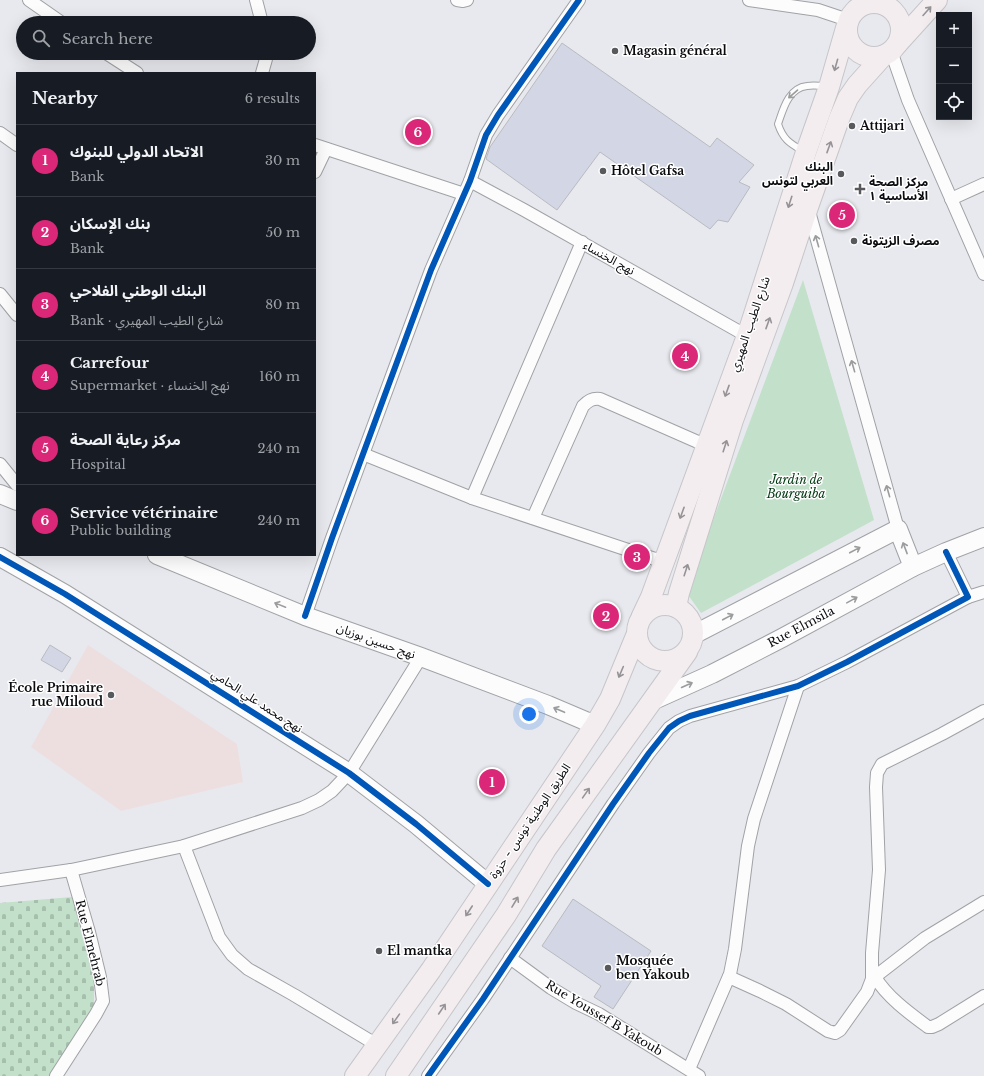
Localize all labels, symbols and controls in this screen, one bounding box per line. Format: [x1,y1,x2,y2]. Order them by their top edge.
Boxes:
one-way arrow [922,6,931,17]
map controls [936,12,972,120]
button: + [936,12,972,48]
search box [16,16,316,60]
icon: search [30,27,52,49]
text: Search here [62,29,153,48]
place label: Magasin général [623,43,728,58]
marker: Magasin général [610,46,620,56]
button: − [936,48,972,84]
one-way arrow [831,58,839,71]
button: locate [936,84,972,120]
text: Nearby [32,88,98,109]
one-way arrow [788,89,798,98]
text: 6 results [245,90,300,107]
pin: 6 [405,117,431,147]
place label: Attijari [859,118,905,133]
marker: Attijari [847,121,857,131]
one-way arrow [826,141,833,154]
text: الاتحاد الدولي للبنوك [70,142,203,161]
text: 1 [42,152,48,169]
text: 30 m [265,152,300,169]
place label: البنك العربي لتونس [762,159,833,191]
place label: Hôtel Gafsa [611,163,684,178]
marker: Hôtel Gafsa [598,166,608,176]
text: Bank [70,168,104,185]
marker: البنك العربي لتونس [836,169,846,179]
place label: مركز الصحة الأساسية ١ [869,174,928,203]
marker: مركز الصحة الأساسية ١ [854,183,866,195]
one-way arrow [786,195,793,208]
pin: 5 [829,200,855,230]
text: بنك الإسكان [70,214,150,233]
text: 2 [41,224,49,241]
text: 50 m [266,224,300,241]
place label: مصرف الزيتونة [862,233,939,248]
one-way arrow [813,235,820,248]
marker: مصرف الزيتونة [849,236,859,246]
street label: نهج الخنساء [580,237,638,280]
text: Bank [70,240,104,257]
street label: شارع الطيب المهيري [726,274,775,374]
text: البنك الوطني الفلاحي [70,281,206,300]
text: 3 [41,296,49,313]
text: 80 m [265,296,300,313]
text: Bank · شارع الطيب المهيري [70,312,223,329]
one-way arrow [765,318,773,330]
pin: 4 [672,341,698,371]
text: Carrefour [70,353,149,372]
one-way arrow [848,360,856,373]
text: 4 [41,368,49,385]
text: 160 m [259,368,300,385]
text: Supermarket · نهج الخنساء [70,377,230,394]
one-way arrow [722,385,730,397]
text: مركز رعاية الصحة [70,430,181,449]
text: 5 [41,440,49,457]
text: 240 m [257,440,300,457]
one-way arrow [722,440,729,453]
text: Hospital [70,456,126,473]
park label: Jardin de Bourguiba [766,472,826,501]
one-way arrow [884,485,891,498]
text: Service vétérinaire [70,503,218,522]
one-way arrow [677,507,685,519]
text: 6 [41,512,49,529]
text: 240 m [257,512,300,529]
text: Public building [70,522,171,539]
pin: 3 [624,542,650,572]
one-way arrow [901,542,909,554]
one-way arrow [849,546,861,554]
one-way arrow [683,563,690,576]
one-way arrow [846,595,858,603]
one-way arrow [274,601,286,609]
pin: 2 [593,601,619,631]
street label: Rue Elmsila [765,603,837,650]
one-way arrow [721,613,733,620]
street label: نهج حسين بوزيان [334,619,418,664]
street label: نهج محمد علي الحامي [207,666,306,738]
one-way arrow [617,666,624,678]
place label: École Primaire rue Miloud [8,679,104,709]
one-way arrow [681,681,693,688]
marker: École Primaire rue Miloud [106,690,116,700]
your location [519,704,539,724]
one-way arrow [553,706,565,713]
street label: الطريق الوطنية تونس - حزوة [485,760,575,882]
pin: 1 [479,767,505,797]
one-way arrow [582,788,590,799]
one-way arrow [511,896,519,908]
street label: Rue Elmehrab [72,898,109,988]
one-way arrow [465,906,473,917]
place label: El mantka [387,943,452,958]
marker: El mantka [374,946,384,956]
place label: Mosquée ben Yakoub [615,953,690,982]
marker: Mosquée ben Yakoub [603,963,613,973]
street label: Rue Youssef B Yakoub [543,977,666,1059]
one-way arrow [438,1004,446,1015]
one-way arrow [392,1013,400,1024]

